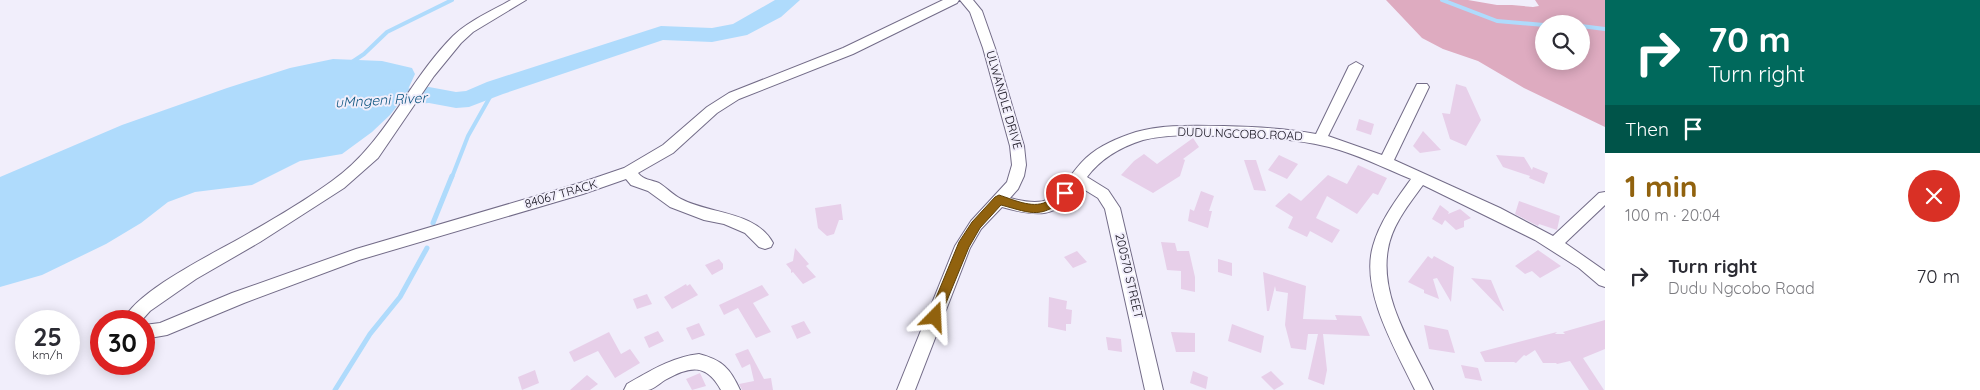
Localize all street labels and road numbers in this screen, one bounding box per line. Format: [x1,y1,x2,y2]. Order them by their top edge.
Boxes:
street label: ULWANDLE DRIVE [983,49,1026,151]
street label: DUDU NGCOBO ROAD [1177,124,1303,143]
street label: 84067 TRACK [523,176,599,211]
street label: 200570 STREET [1112,232,1147,320]

